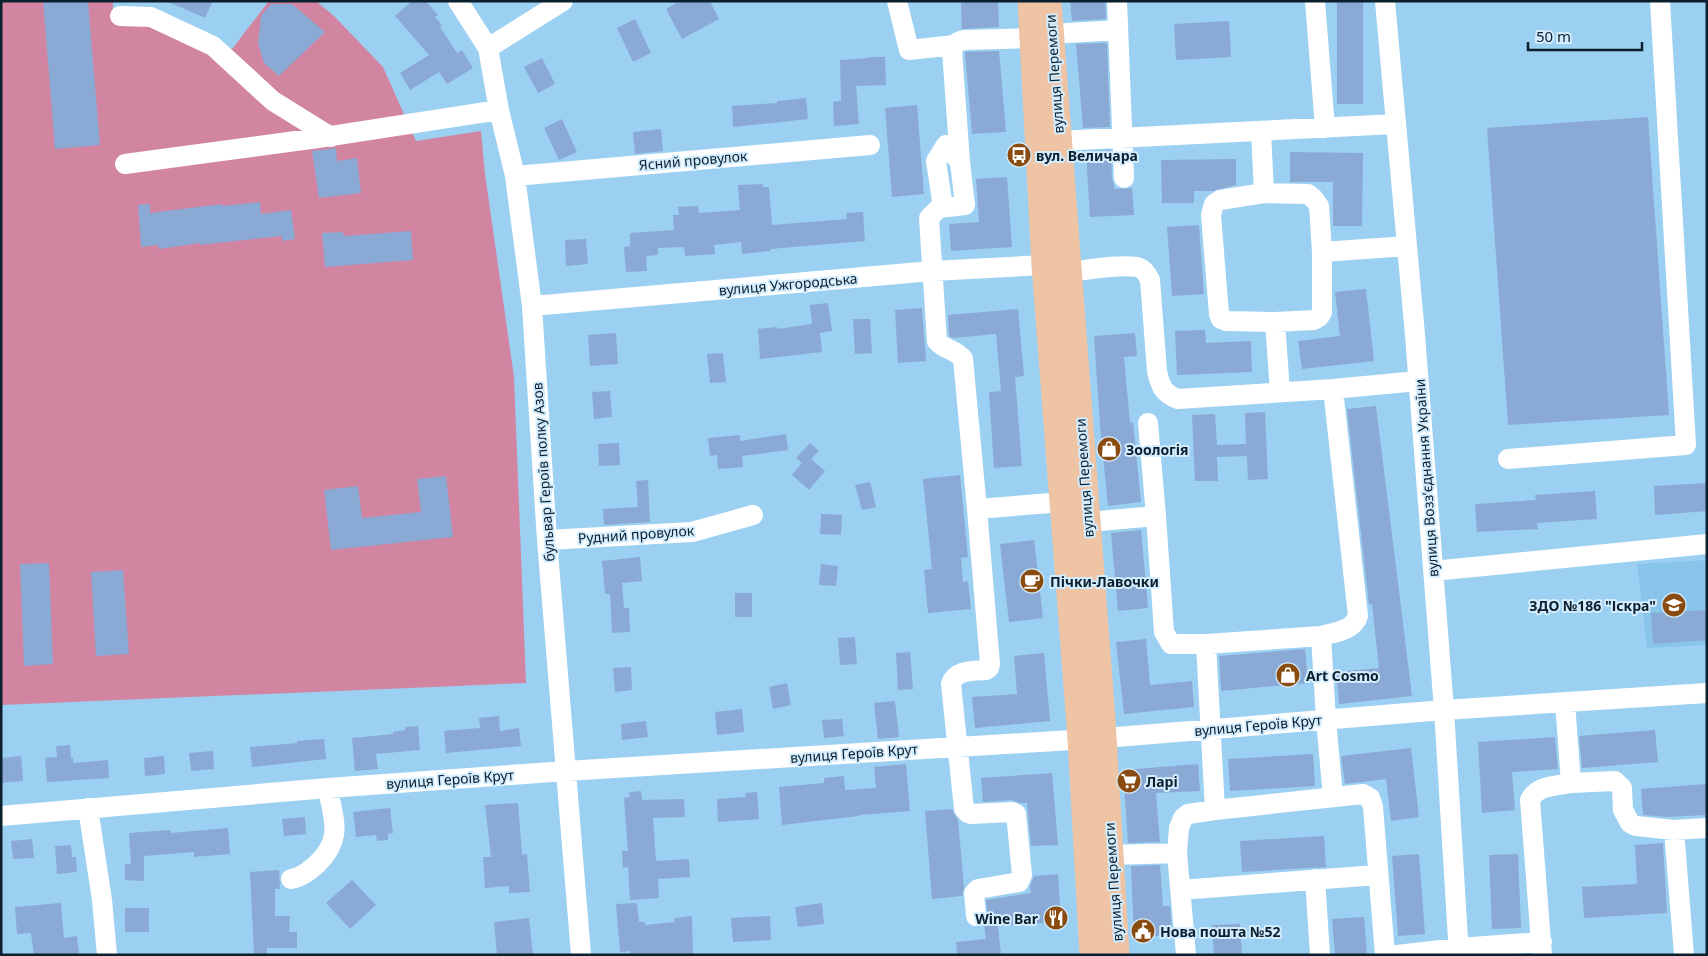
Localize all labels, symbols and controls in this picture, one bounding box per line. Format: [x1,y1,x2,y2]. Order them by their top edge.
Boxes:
street label: вулиця Перемоги [1040,14,1068,134]
scale bar [1528,20,1642,52]
text: 50 m [1536,26,1571,46]
bus stop icon: вул. Величара [1006,142,1032,168]
street label: Ясний провулок [638,146,749,174]
place label: вул. Величара [1036,146,1138,165]
street label: вулиця Ужгородська [718,268,858,300]
street label: вулиця Воззʼєднання України [1410,378,1442,578]
street label: бульвар Героїв полку Азов [527,382,559,562]
street label: вулиця Перемоги [1070,418,1098,538]
shop icon: Зоологія [1096,436,1122,462]
place label: Зоологія [1126,440,1189,459]
street label: Рудний провулок [577,520,695,548]
cafe icon: Пічки-Лавочки [1019,568,1045,594]
place label: Пічки-Лавочки [1050,572,1159,591]
school or university icon: ЗДО №186 "Іскра" [1661,592,1687,618]
place label: ЗДО №186 "Іскра" [1529,596,1656,615]
shop icon: Art Cosmo [1275,662,1301,688]
place label: Art Cosmo [1306,666,1379,685]
street label: вулиця Героїв Крут [1193,710,1323,740]
street label: вулиця Героїв Крут [789,739,919,767]
street label: вулиця Героїв Крут [385,765,515,793]
supermarket icon: Ларі [1116,768,1142,794]
place label: Ларі [1146,772,1178,791]
street label: вулиця Перемоги [1099,822,1127,942]
restaurant icon: Wine Bar [1043,905,1069,931]
place label: Wine Bar [975,909,1039,928]
public building icon: Нова пошта №52 [1130,918,1156,944]
place label: Нова пошта №52 [1160,922,1280,941]

